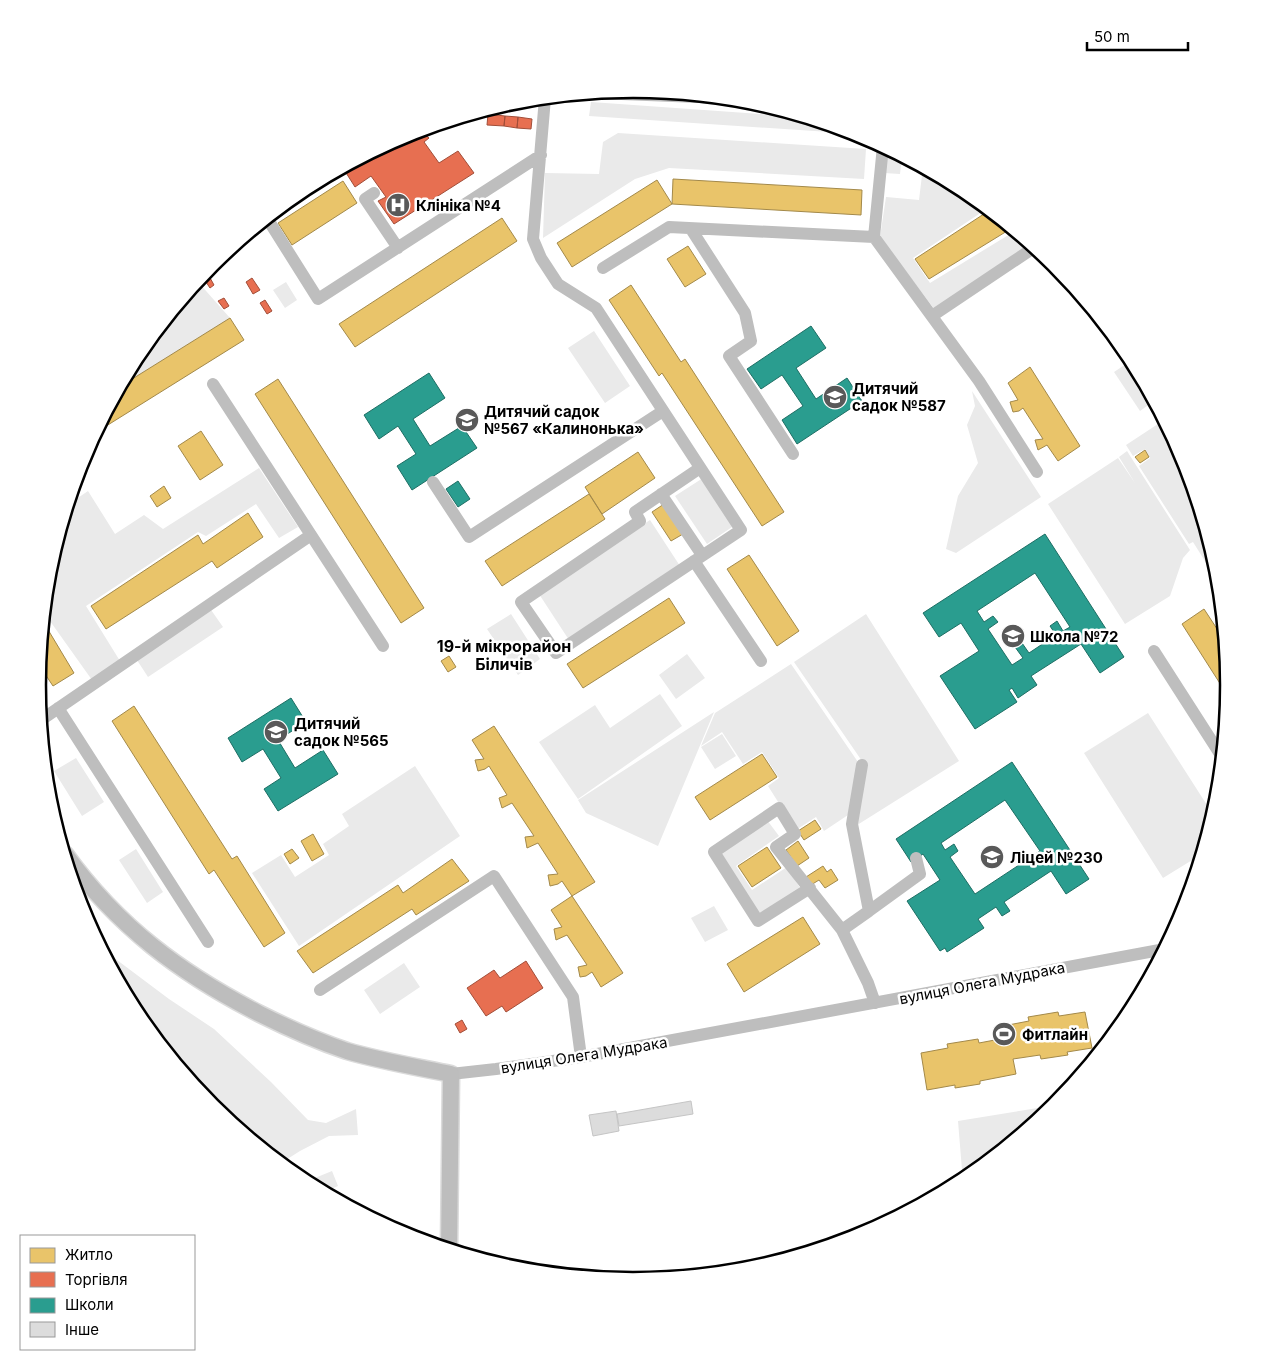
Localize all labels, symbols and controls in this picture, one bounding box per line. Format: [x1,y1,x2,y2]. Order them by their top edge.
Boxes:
scale bar [1087,20,1188,52]
text: 50 m [1094,27,1130,46]
hospital icon: Клініка №4 [385,192,411,218]
place label: Клініка №4 [416,196,501,215]
place label: Дитячий садок №587 [852,379,946,415]
school or university icon: Дитячий садок №587 [822,384,848,410]
place label: Дитячий садок №567 «Калинонька» [484,402,644,438]
school or university icon: Дитячий садок №567 «Калинонька» [454,407,480,433]
school or university icon: Школа №72 [1000,623,1026,649]
place label: Школа №72 [1030,627,1118,646]
district label: 19-й мікрорайон Біличів [437,636,571,674]
place label: Дитячий садок №565 [294,714,389,750]
school or university icon: Дитячий садок №565 [263,719,289,745]
school or university icon: Ліцей №230 [979,844,1005,870]
place label: Ліцей №230 [1010,848,1103,867]
street label: вулиця Олега Мудрака [898,958,1066,1008]
sports icon: Фитлайн [991,1021,1017,1047]
place label: Фитлайн [1022,1025,1088,1044]
street label: вулиця Олега Мудрака [499,1032,669,1078]
legend [20,1235,195,1350]
text: Житло [65,1245,113,1264]
text: Торгівля [65,1270,128,1289]
text: Школи [65,1295,114,1314]
text: Інше [65,1320,99,1339]

